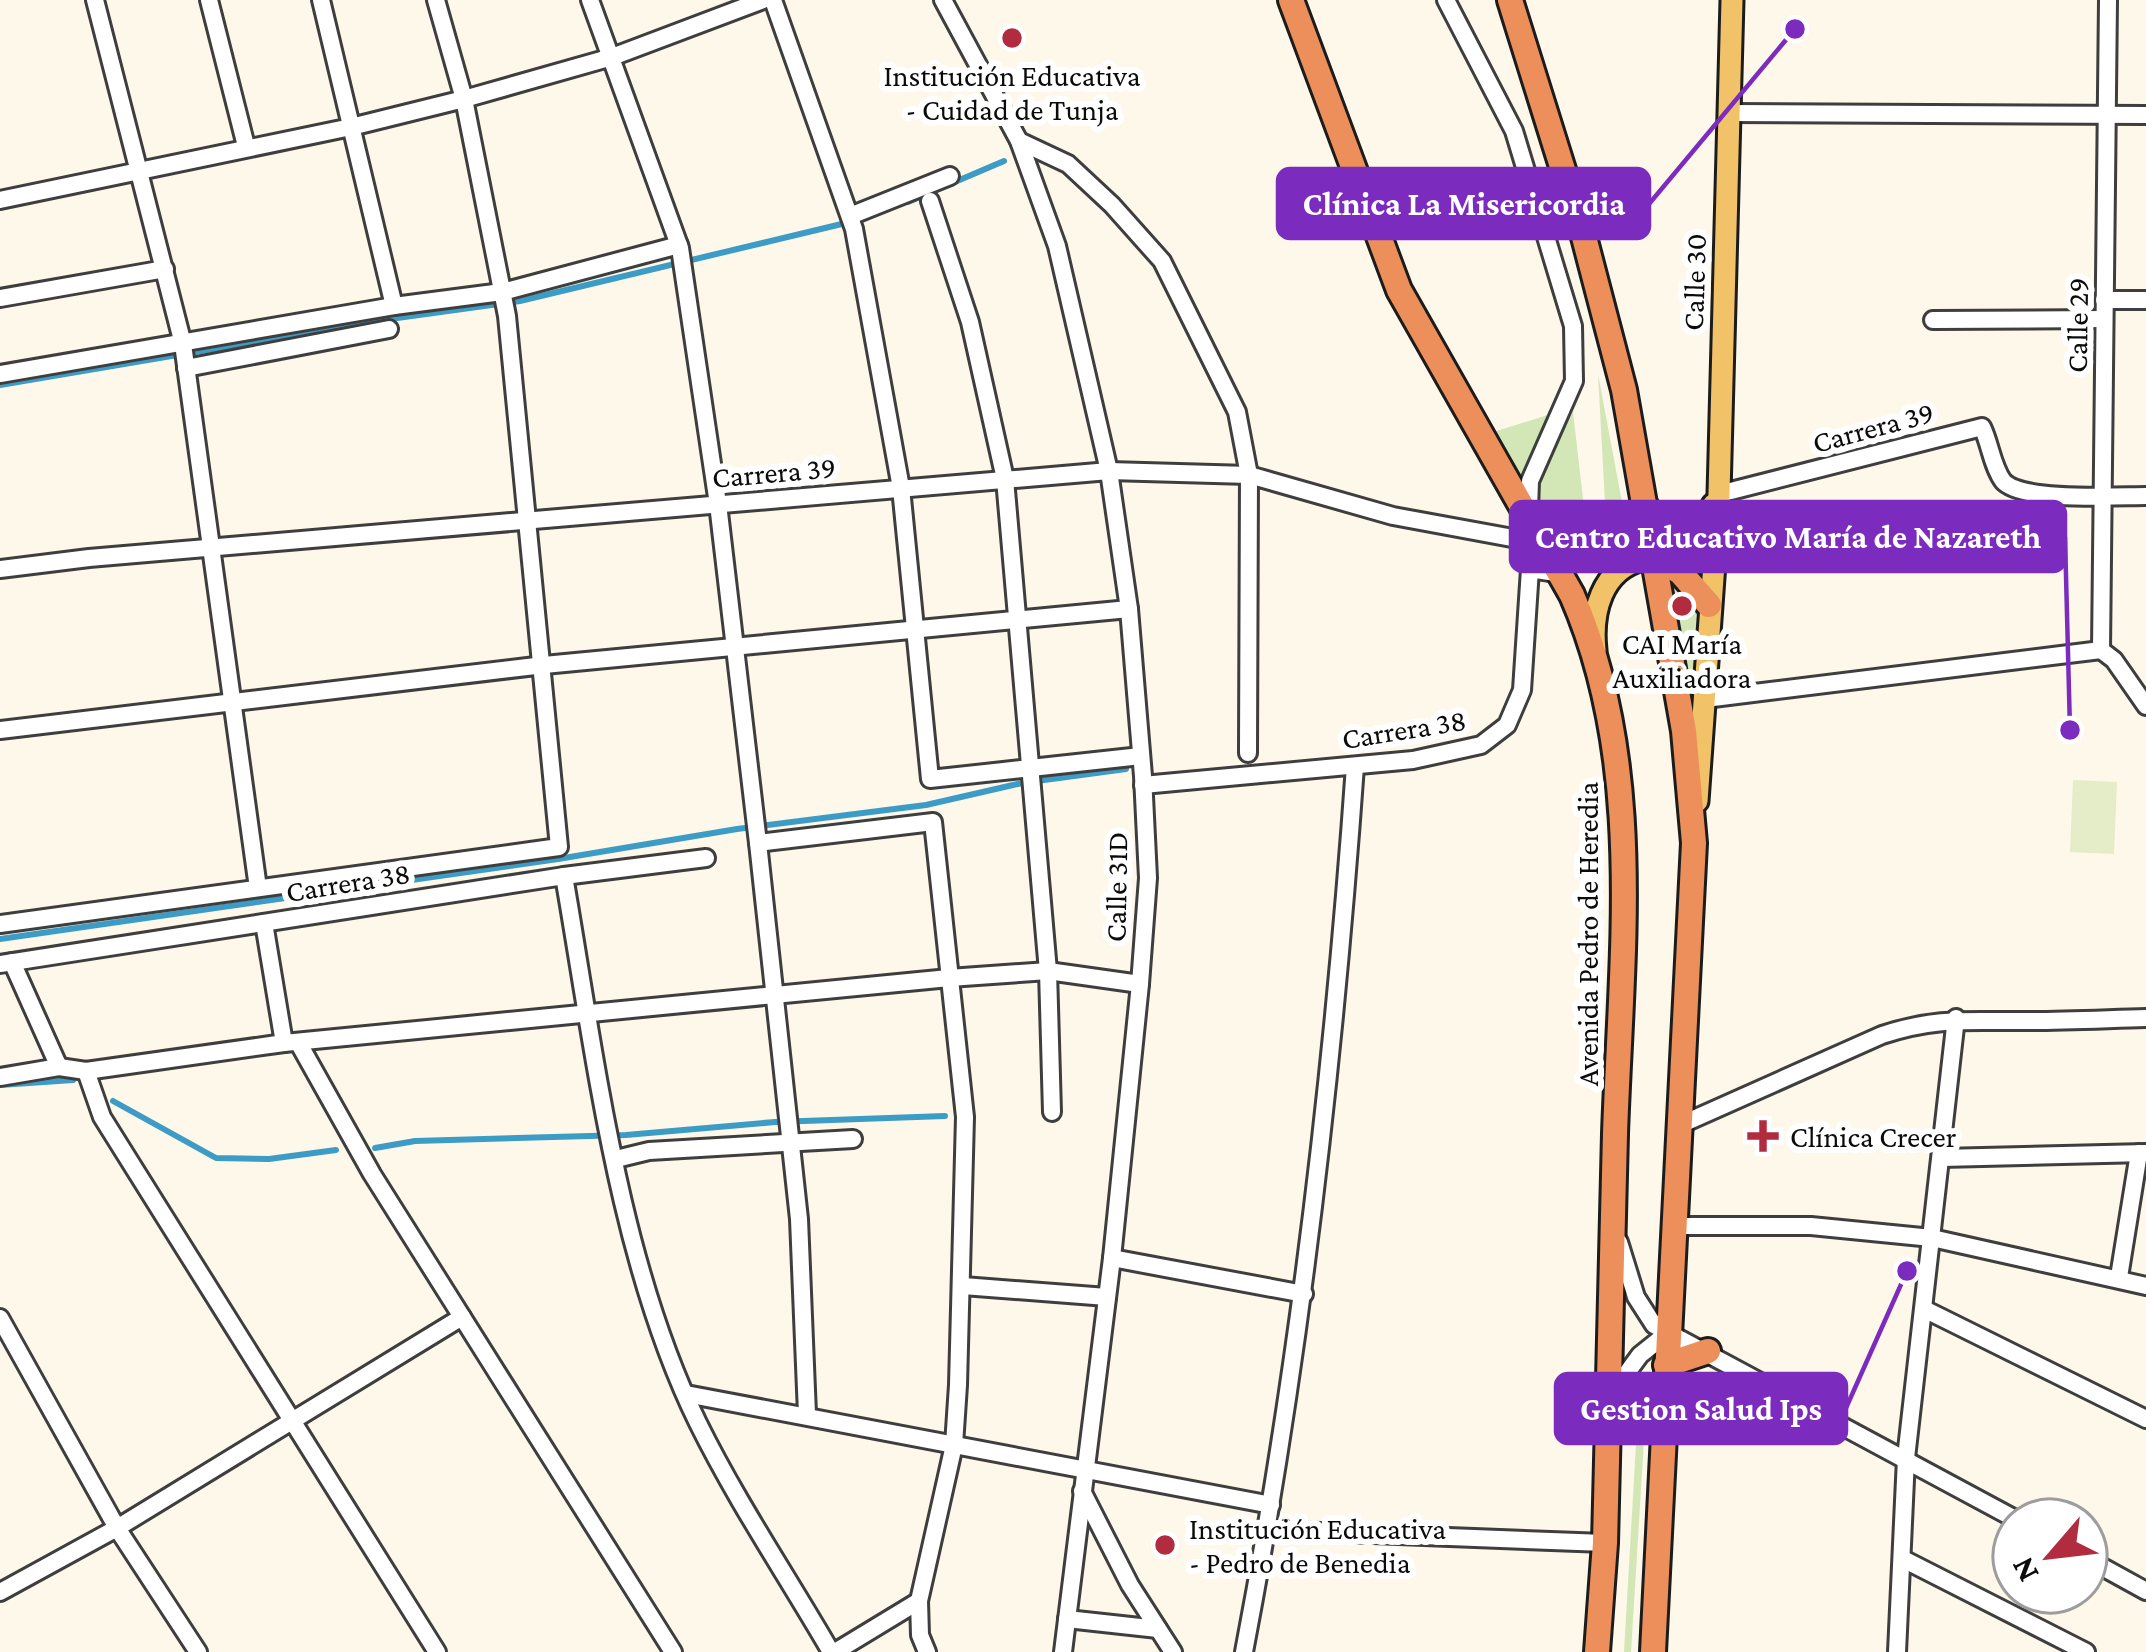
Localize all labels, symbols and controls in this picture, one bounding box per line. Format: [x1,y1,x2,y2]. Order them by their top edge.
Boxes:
marker: Institución Educativa - Cuidad de Tunja [999,25,1025,51]
place label: Institución Educativa - Cuidad de Tunja [883,59,1141,127]
callout: Clínica La Misericordia [1278,169,1649,238]
text: Clínica La Misericordia [1303,185,1625,222]
street label: Calle 30 [1676,233,1712,331]
street label: Calle 29 [2060,277,2094,373]
street label: Carrera 39 [1809,395,1937,459]
street label: Carrera 39 [711,450,837,494]
callout: Centro Educativo María de Nazareth [1511,502,2065,571]
text: Centro Educativo María de Nazareth [1535,518,2041,555]
marker: CAI María Auxiliadora [1669,593,1695,619]
place label: CAI María Auxiliadora [1613,627,1752,694]
street label: Carrera 38 [1340,703,1468,755]
street label: Avenida Pedro de Heredia [1571,782,1604,1086]
street label: Calle 31D [1099,832,1133,942]
street label: Carrera 38 [284,856,412,908]
marker: Clínica Crecer [1747,1120,1779,1152]
place label: Clínica Crecer [1790,1120,1957,1153]
callout: Gestion Salud Ips [1556,1374,1846,1443]
text: Gestion Salud Ips [1580,1390,1822,1427]
north arrow [1990,1496,2110,1616]
place label: Institución Educativa - Pedro de Benedia [1189,1512,1446,1579]
marker: Institución Educativa - Pedro de Benedia [1152,1532,1178,1558]
text: N [2002,1551,2046,1588]

